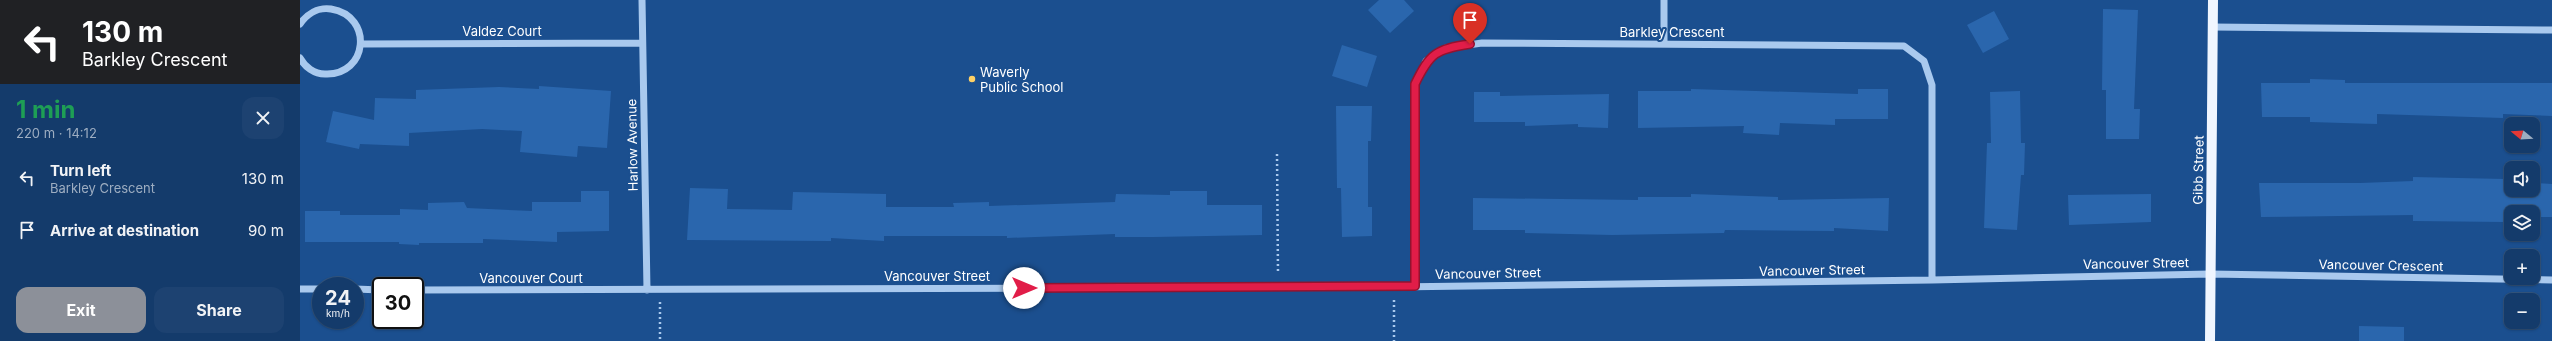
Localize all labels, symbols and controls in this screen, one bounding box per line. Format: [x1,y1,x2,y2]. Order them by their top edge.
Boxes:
pin [1453,3,1487,44]
icon: arrive [1459,9,1481,31]
text: 130 m [82,15,163,49]
icon: left [16,16,68,68]
street label: Valdez Court [462,23,542,39]
street label: Barkley Crescent [1619,24,1725,40]
text: Barkley Crescent [82,49,227,70]
place label: Waverly Public School [980,64,1064,95]
marker: Waverly Public School [967,74,977,84]
text: 1 min [16,95,75,124]
button: close [242,97,284,139]
street label: Harlow Avenue [623,99,641,191]
north arrow [2504,117,2540,153]
map controls [2504,117,2540,329]
text: 220 m · 14:12 [16,125,97,141]
street label: Gibb Street [2189,135,2207,205]
text: Turn left [50,161,111,180]
button: sound [2504,161,2540,197]
icon: left [16,167,38,189]
text: 130 m [242,169,284,188]
text: Barkley Crescent [50,180,155,196]
button: layers [2504,205,2540,241]
icon: arrive [16,219,38,241]
text: Arrive at destination [50,221,199,240]
text: 90 m [248,221,284,240]
button: + [2504,249,2540,285]
street label: Vancouver Street [2083,254,2189,272]
street label: Vancouver Crescent [2318,256,2444,274]
street label: Vancouver Street [1759,261,1865,279]
street label: Vancouver Street [1435,264,1541,282]
position arrow [1003,267,1045,309]
street label: Vancouver Street [884,268,990,284]
street label: Vancouver Court [479,270,583,286]
speed limit sign: 30 [372,277,424,329]
text: 24 [325,286,351,310]
button: Exit [16,287,146,333]
button: Share [154,287,284,333]
button: − [2504,293,2540,329]
text: km/h [326,307,350,319]

